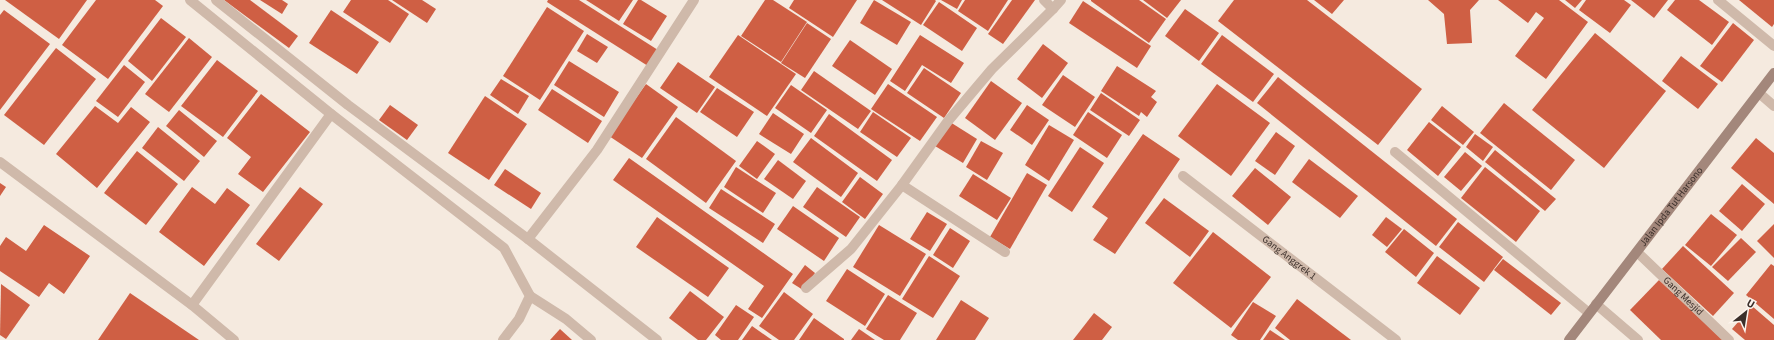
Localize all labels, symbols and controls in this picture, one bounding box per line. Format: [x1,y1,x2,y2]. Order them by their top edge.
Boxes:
street label: Jalan Ipda Tut Harsono [1636,164,1706,249]
street label: Gang Anggrek 1 [1259,232,1319,283]
street label: Gang Mesjid [1660,274,1706,319]
north arrow [1726,292,1766,332]
text: U [1744,295,1758,312]

